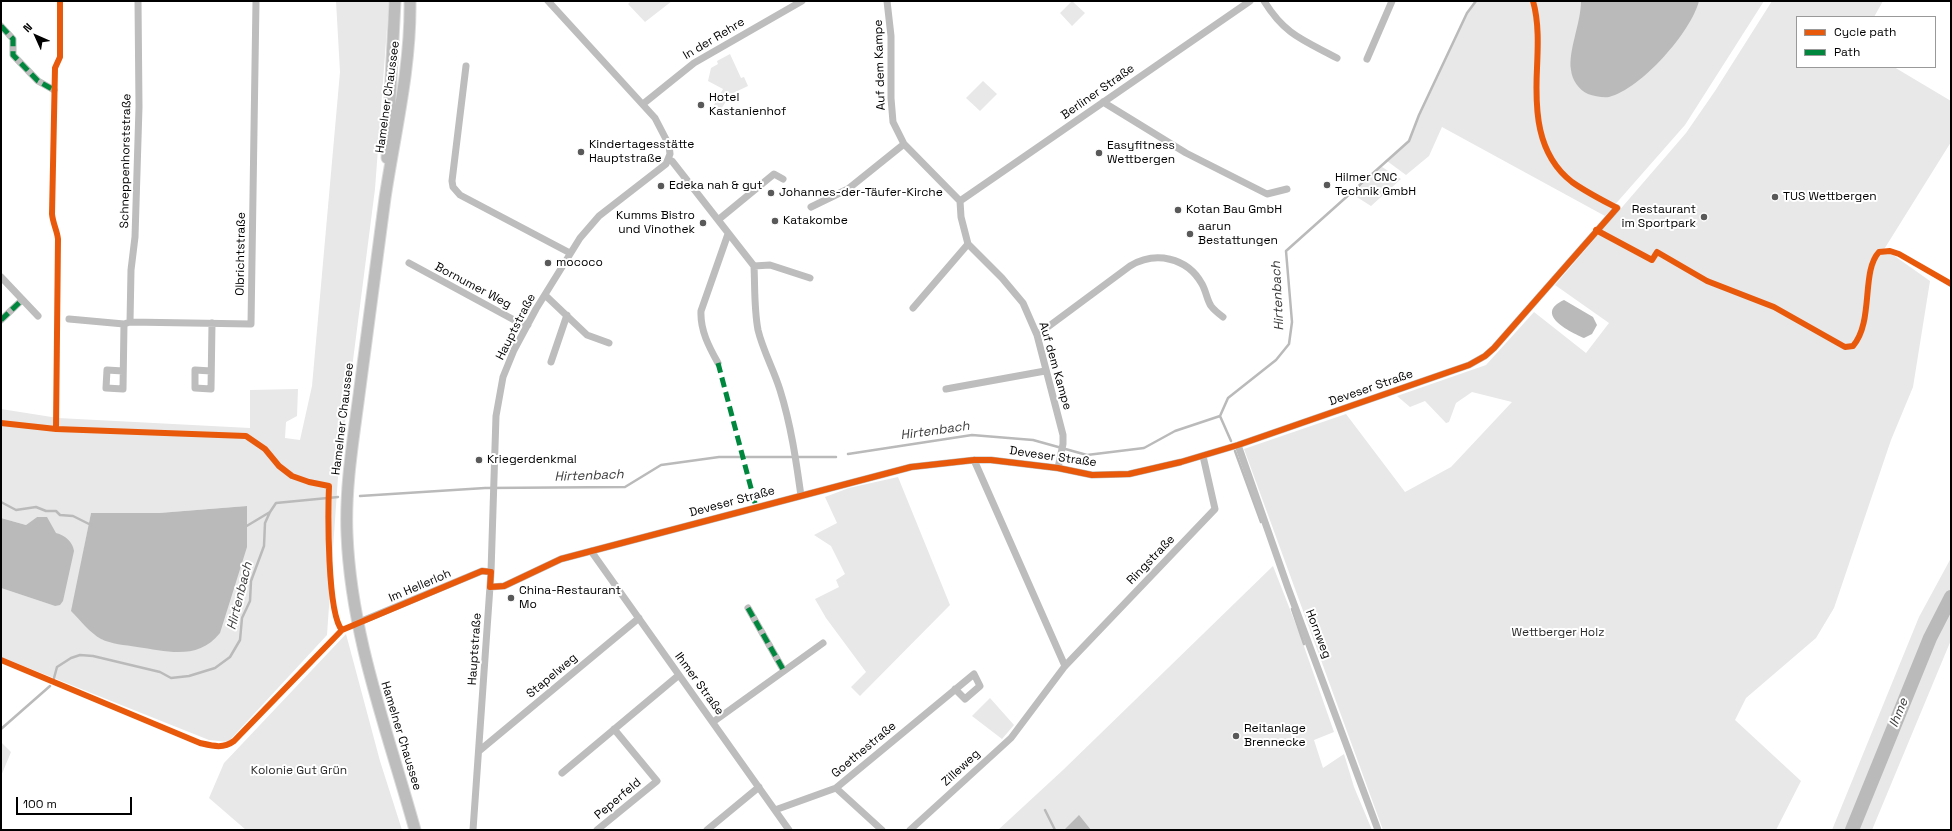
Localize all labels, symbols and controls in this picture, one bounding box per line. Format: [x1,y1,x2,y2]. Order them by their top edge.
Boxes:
street label: In der Rehre [681,15,747,63]
north arrow [16,16,56,56]
legend [1796,16,1936,68]
street label: Auf dem Kampe [871,19,889,111]
text: N [20,20,35,35]
text: Cycle path [1834,24,1896,40]
street label: Hamelner Chaussee [373,40,403,154]
text: Path [1834,44,1860,60]
street label: Berliner Straße [1059,61,1137,123]
place label: Hotel Kastanienhof [709,91,786,119]
street label: Schneppenhorststraße [118,94,134,228]
marker: Hotel Kastanienhof [696,100,706,110]
place label: Kindertagesstätte Hauptstraße [589,138,694,166]
place label: Easyfitness Wettbergen [1107,139,1175,167]
marker: Kindertagesstätte Hauptstraße [576,147,586,157]
marker: Easyfitness Wettbergen [1094,148,1104,158]
place label: Hilmer CNC Technik GmbH [1335,171,1416,199]
place label: Edeka nah & gut [669,179,762,193]
marker: Hilmer CNC Technik GmbH [1322,180,1332,190]
marker: Edeka nah & gut [656,181,666,191]
place label: Johannes-der-Täufer-Kirche [779,186,943,200]
marker: Johannes-der-Täufer-Kirche [766,188,776,198]
place label: TUS Wettbergen [1783,190,1877,204]
marker: TUS Wettbergen [1770,192,1780,202]
place label: Kotan Bau GmbH [1186,203,1282,217]
place label: Restaurant im Sportpark [1622,203,1696,231]
marker: Kotan Bau GmbH [1173,205,1183,215]
place label: Kumms Bistro und Vinothek [616,209,695,237]
street label: Olbrichtstraße [233,212,249,296]
marker: Restaurant im Sportpark [1699,212,1709,222]
place label: Katakombe [783,214,848,228]
marker: Katakombe [770,216,780,226]
marker: Kumms Bistro und Vinothek [698,218,708,228]
place label: aarun Bestattungen [1198,220,1278,248]
marker: aarun Bestattungen [1185,229,1195,239]
place label: mococo [556,256,603,270]
marker: mococo [543,258,553,268]
street label: Bornumer Weg [432,260,514,312]
water label: Hirtenbach [1268,261,1288,331]
street label: Hauptstraße [493,291,539,363]
street label: Auf dem Kampe [1036,320,1074,412]
street label: Hamelner Chaussee [329,362,357,476]
street label: Deveser Straße [1327,367,1415,409]
water label: Hirtenbach [900,418,970,444]
street label: Deveser Straße [1008,444,1098,470]
place label: Kriegerdenkmal [487,453,577,467]
marker: Kriegerdenkmal [474,455,484,465]
water label: Hirtenbach [554,467,624,485]
street label: Deveser Straße [688,484,776,520]
street label: Ringstraße [1124,532,1178,588]
water label: Hirtenbach [224,560,256,632]
street label: Im Hellerloh [387,566,453,606]
place label: China-Restaurant Mo [519,584,621,612]
marker: China-Restaurant Mo [506,593,516,603]
street label: Hornweg [1302,607,1334,661]
street label: Hauptstraße [465,612,485,686]
park label: Wettberger Holz [1512,626,1604,640]
street label: Ihmer Straße [671,650,727,718]
street label: Stapelweg [524,651,580,701]
street label: Hamelner Chaussee [378,680,424,792]
water label: Ihme [1886,696,1912,730]
street label: Goethestraße [829,719,899,781]
place label: Reitanlage Brennecke [1244,722,1306,750]
marker: Reitanlage Brennecke [1231,731,1241,741]
street label: Zilleweg [939,747,983,789]
park label: Kolonie Gut Grün [251,764,347,778]
street label: Peperfeld [592,775,644,823]
scale bar [18,789,134,815]
text: 100 m [23,796,57,812]

